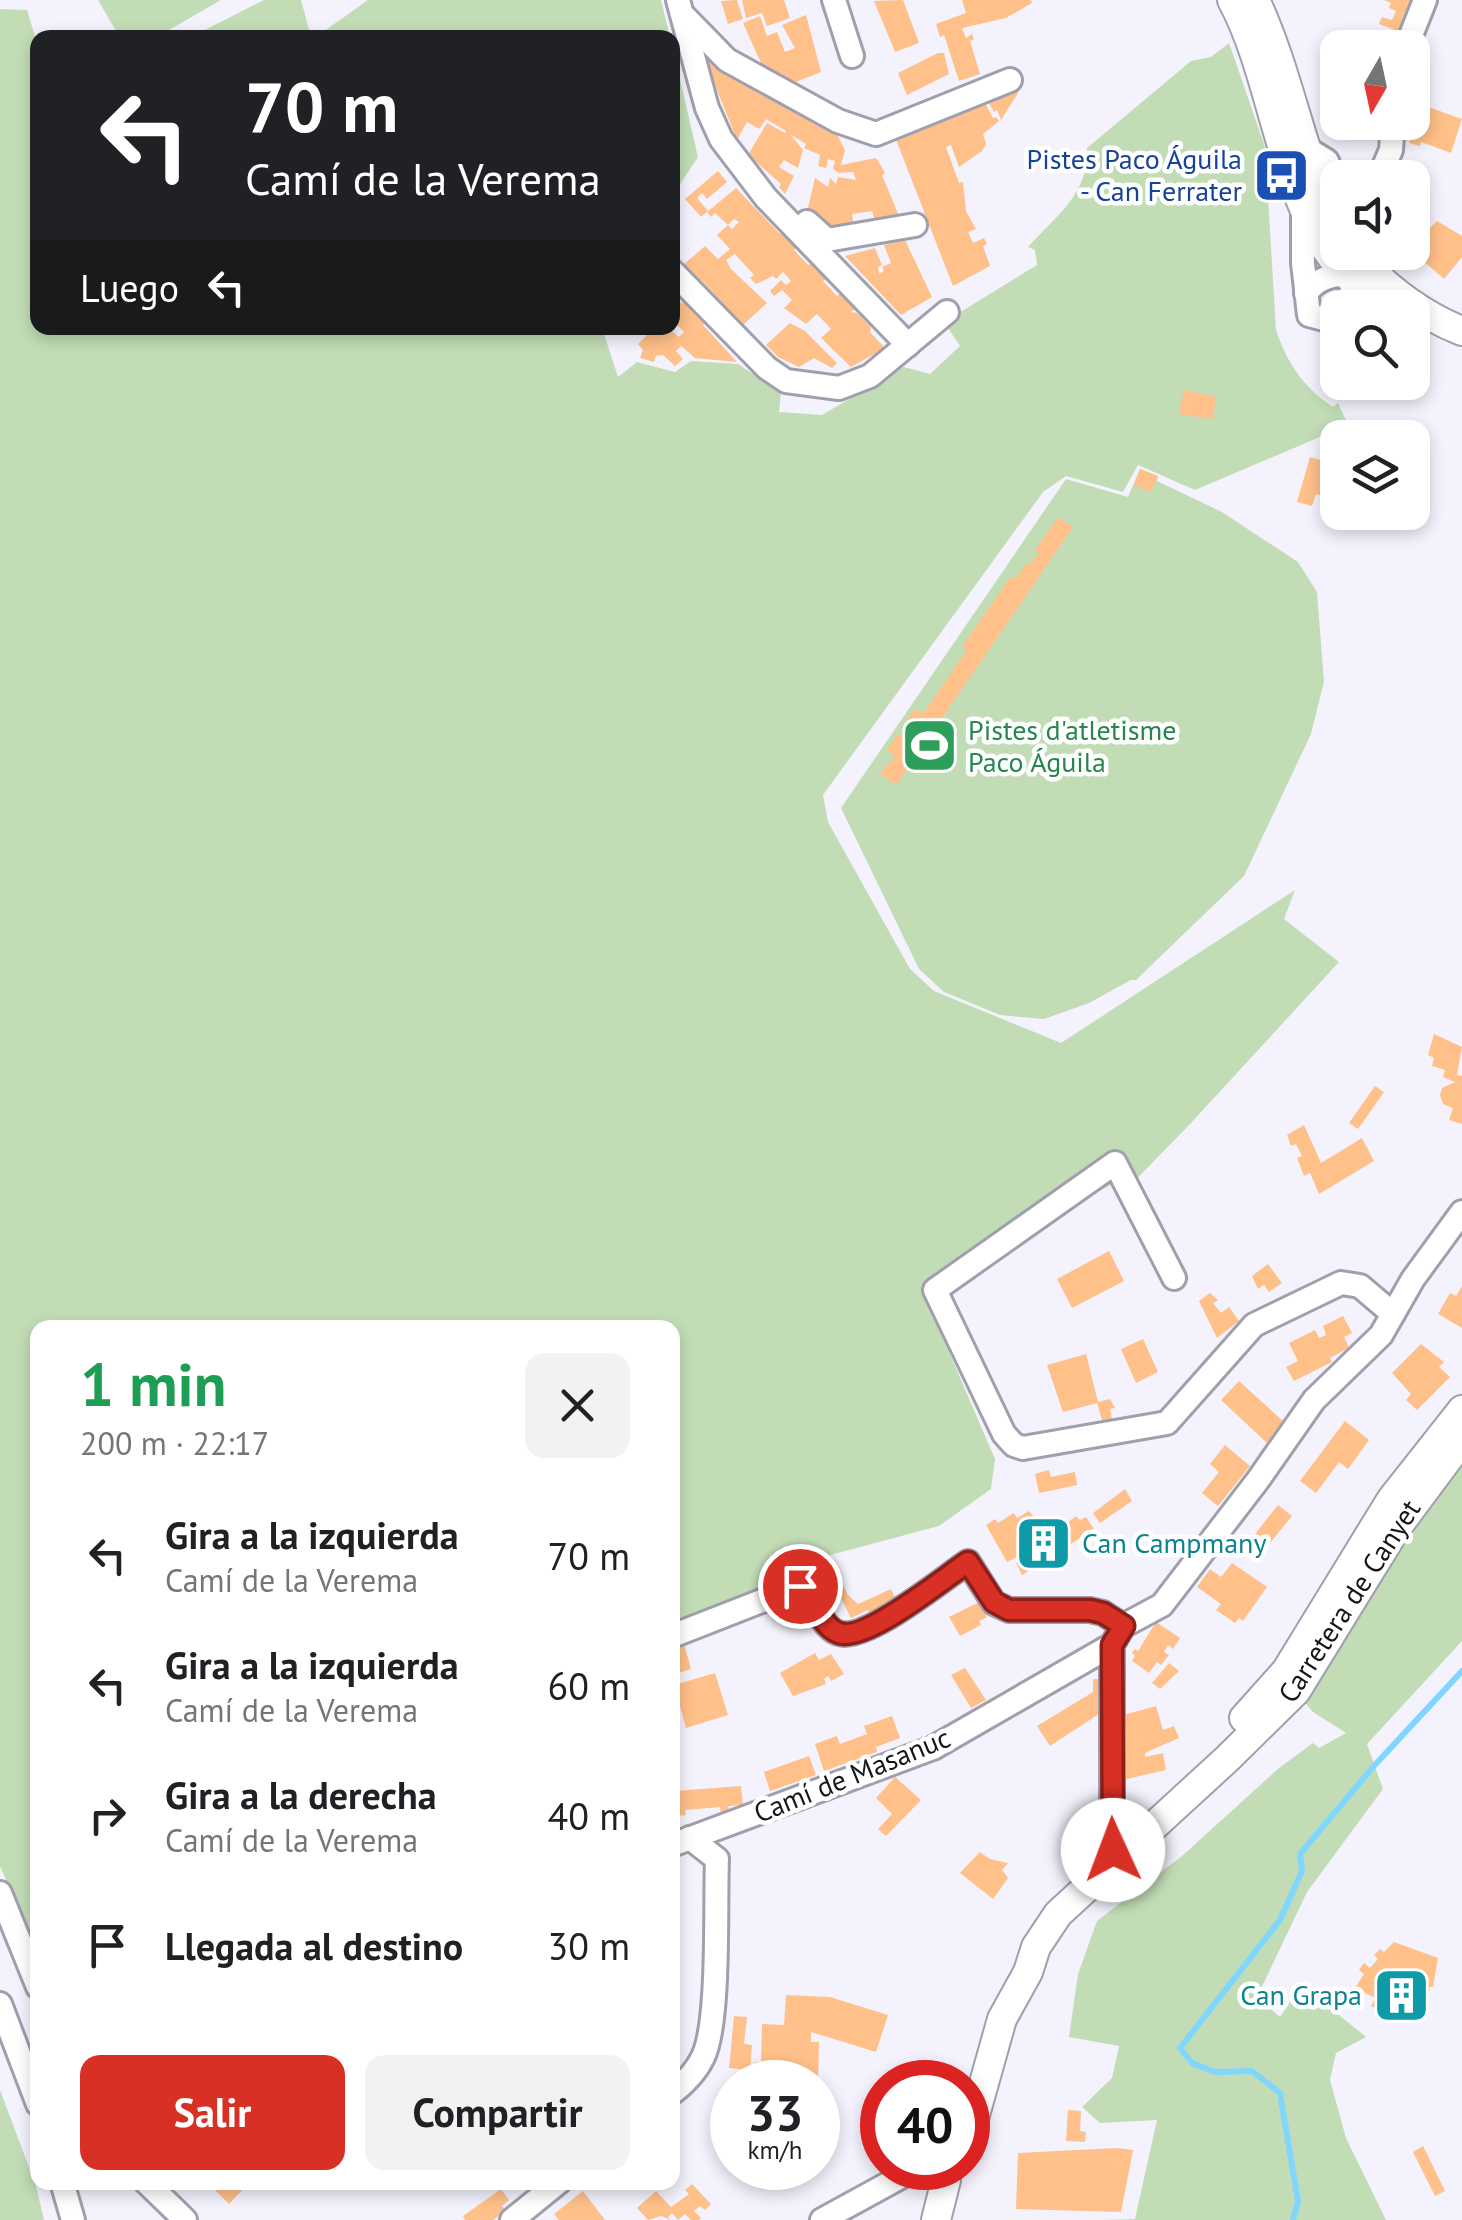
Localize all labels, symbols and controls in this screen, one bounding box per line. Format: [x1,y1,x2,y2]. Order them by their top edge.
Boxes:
north arrow [1320,30,1430,140]
map controls [1320,30,1430,530]
text: 70 m [245,61,398,151]
icon: left [80,70,210,200]
place label: Pistes Paco Águila - Can Ferrater [1027,140,1242,209]
bus stop icon: Pistes Paco Águila - Can Ferrater [1251,145,1311,205]
text: Camí de la Verema [245,149,601,207]
button: sound [1320,160,1430,270]
icon: left [199,260,254,315]
text: Luego [80,263,179,312]
button: search [1320,290,1430,400]
button: layers [1320,420,1430,530]
place label: Pistes d'atletisme Paco Águila [968,711,1177,780]
sports icon: Pistes d'atletisme Paco Águila [899,716,959,776]
text: 1 min [80,1345,226,1423]
button: close [525,1353,630,1458]
text: 200 m · 22:17 [80,1422,269,1464]
street label: Carretera de Canyet [1269,1492,1428,1709]
text: Gira a la izquierda [165,1510,459,1559]
building icon: Can Campmany [1013,1513,1073,1573]
place label: Can Campmany [1082,1524,1266,1561]
icon: left [80,1528,135,1583]
text: 70 m [548,1531,630,1580]
pin [758,1544,843,1629]
text: Camí de la Verema [165,1559,418,1601]
icon: arrive [773,1559,828,1614]
text: Gira a la izquierda [165,1640,459,1689]
icon: left [80,1658,135,1713]
text: 60 m [548,1661,630,1710]
text: Camí de la Verema [165,1689,418,1731]
street label: Camí de Masanuc [748,1718,955,1831]
text: Gira a la derecha [165,1770,437,1819]
icon: right [80,1788,135,1843]
text: 40 m [548,1791,630,1840]
position arrow [1061,1798,1165,1902]
text: Camí de la Verema [165,1819,418,1861]
icon: arrive [80,1918,135,1973]
text: Llegada al destino [165,1921,463,1970]
text: 30 m [548,1921,630,1970]
building icon: Can Grapa [1371,1965,1431,2025]
place label: Can Grapa [1240,1976,1362,2013]
button: Salir [80,2055,345,2170]
button: Compartir [365,2055,630,2170]
speed limit sign: 40 [860,2060,990,2190]
text: 33 [747,2080,803,2145]
text: km/h [748,2134,802,2166]

